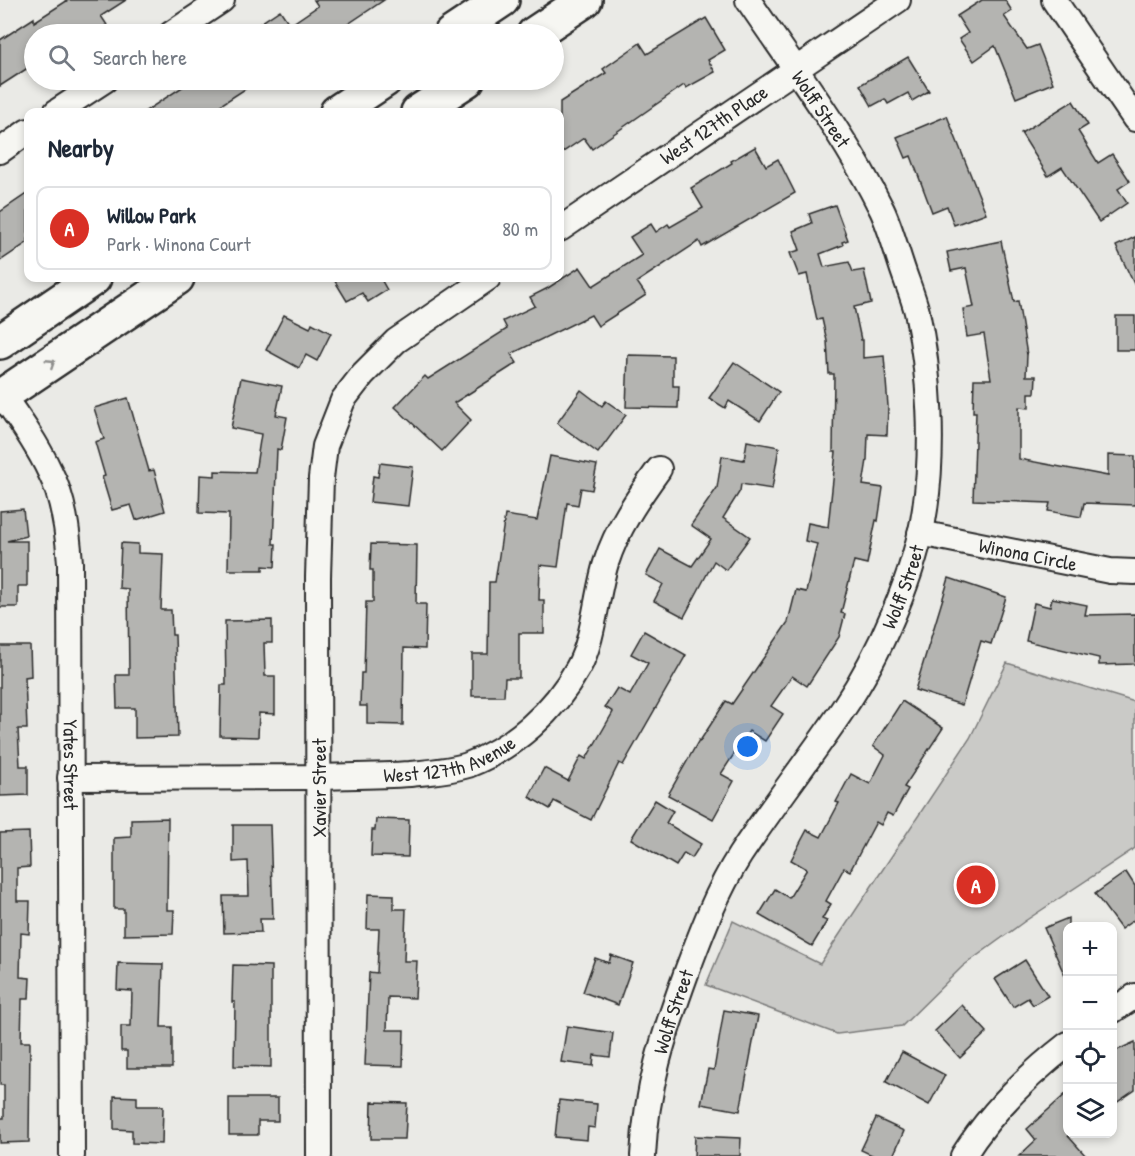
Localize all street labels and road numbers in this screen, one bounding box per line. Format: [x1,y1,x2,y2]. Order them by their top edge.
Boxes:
street label: Wolff Street [786,65,858,153]
street label: West 127th Place [655,78,773,170]
street label: Winona Circle [976,531,1079,577]
street label: Wolff Street [875,541,930,633]
street label: Yates Street [58,719,85,811]
street label: West 127th Avenue [383,729,521,788]
street label: Xavier Street [305,737,332,838]
street label: Wolff Street [646,965,700,1057]

